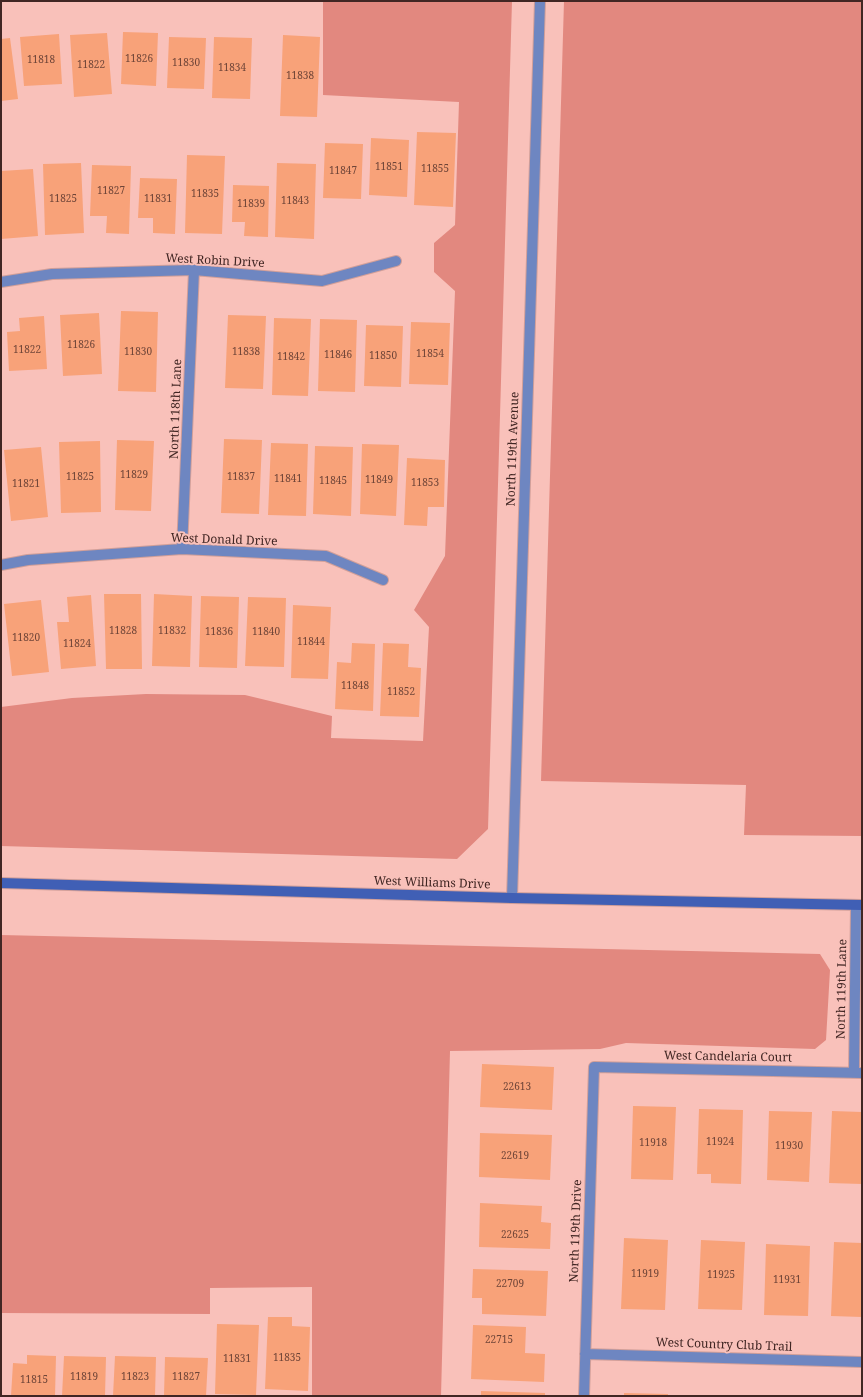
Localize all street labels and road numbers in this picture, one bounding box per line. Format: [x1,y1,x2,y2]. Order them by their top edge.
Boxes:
street label: West Robin Drive [165,251,265,271]
street label: North 118th Lane [167,359,185,459]
street label: North 119th Avenue [504,391,522,507]
street label: West Donald Drive [170,531,278,549]
street label: West Williams Drive [373,874,491,892]
street label: North 119th Lane [834,939,850,1039]
street label: West Candelaria Court [664,1049,792,1065]
street label: North 119th Drive [567,1179,585,1283]
street label: West Country Club Trail [655,1335,793,1355]

